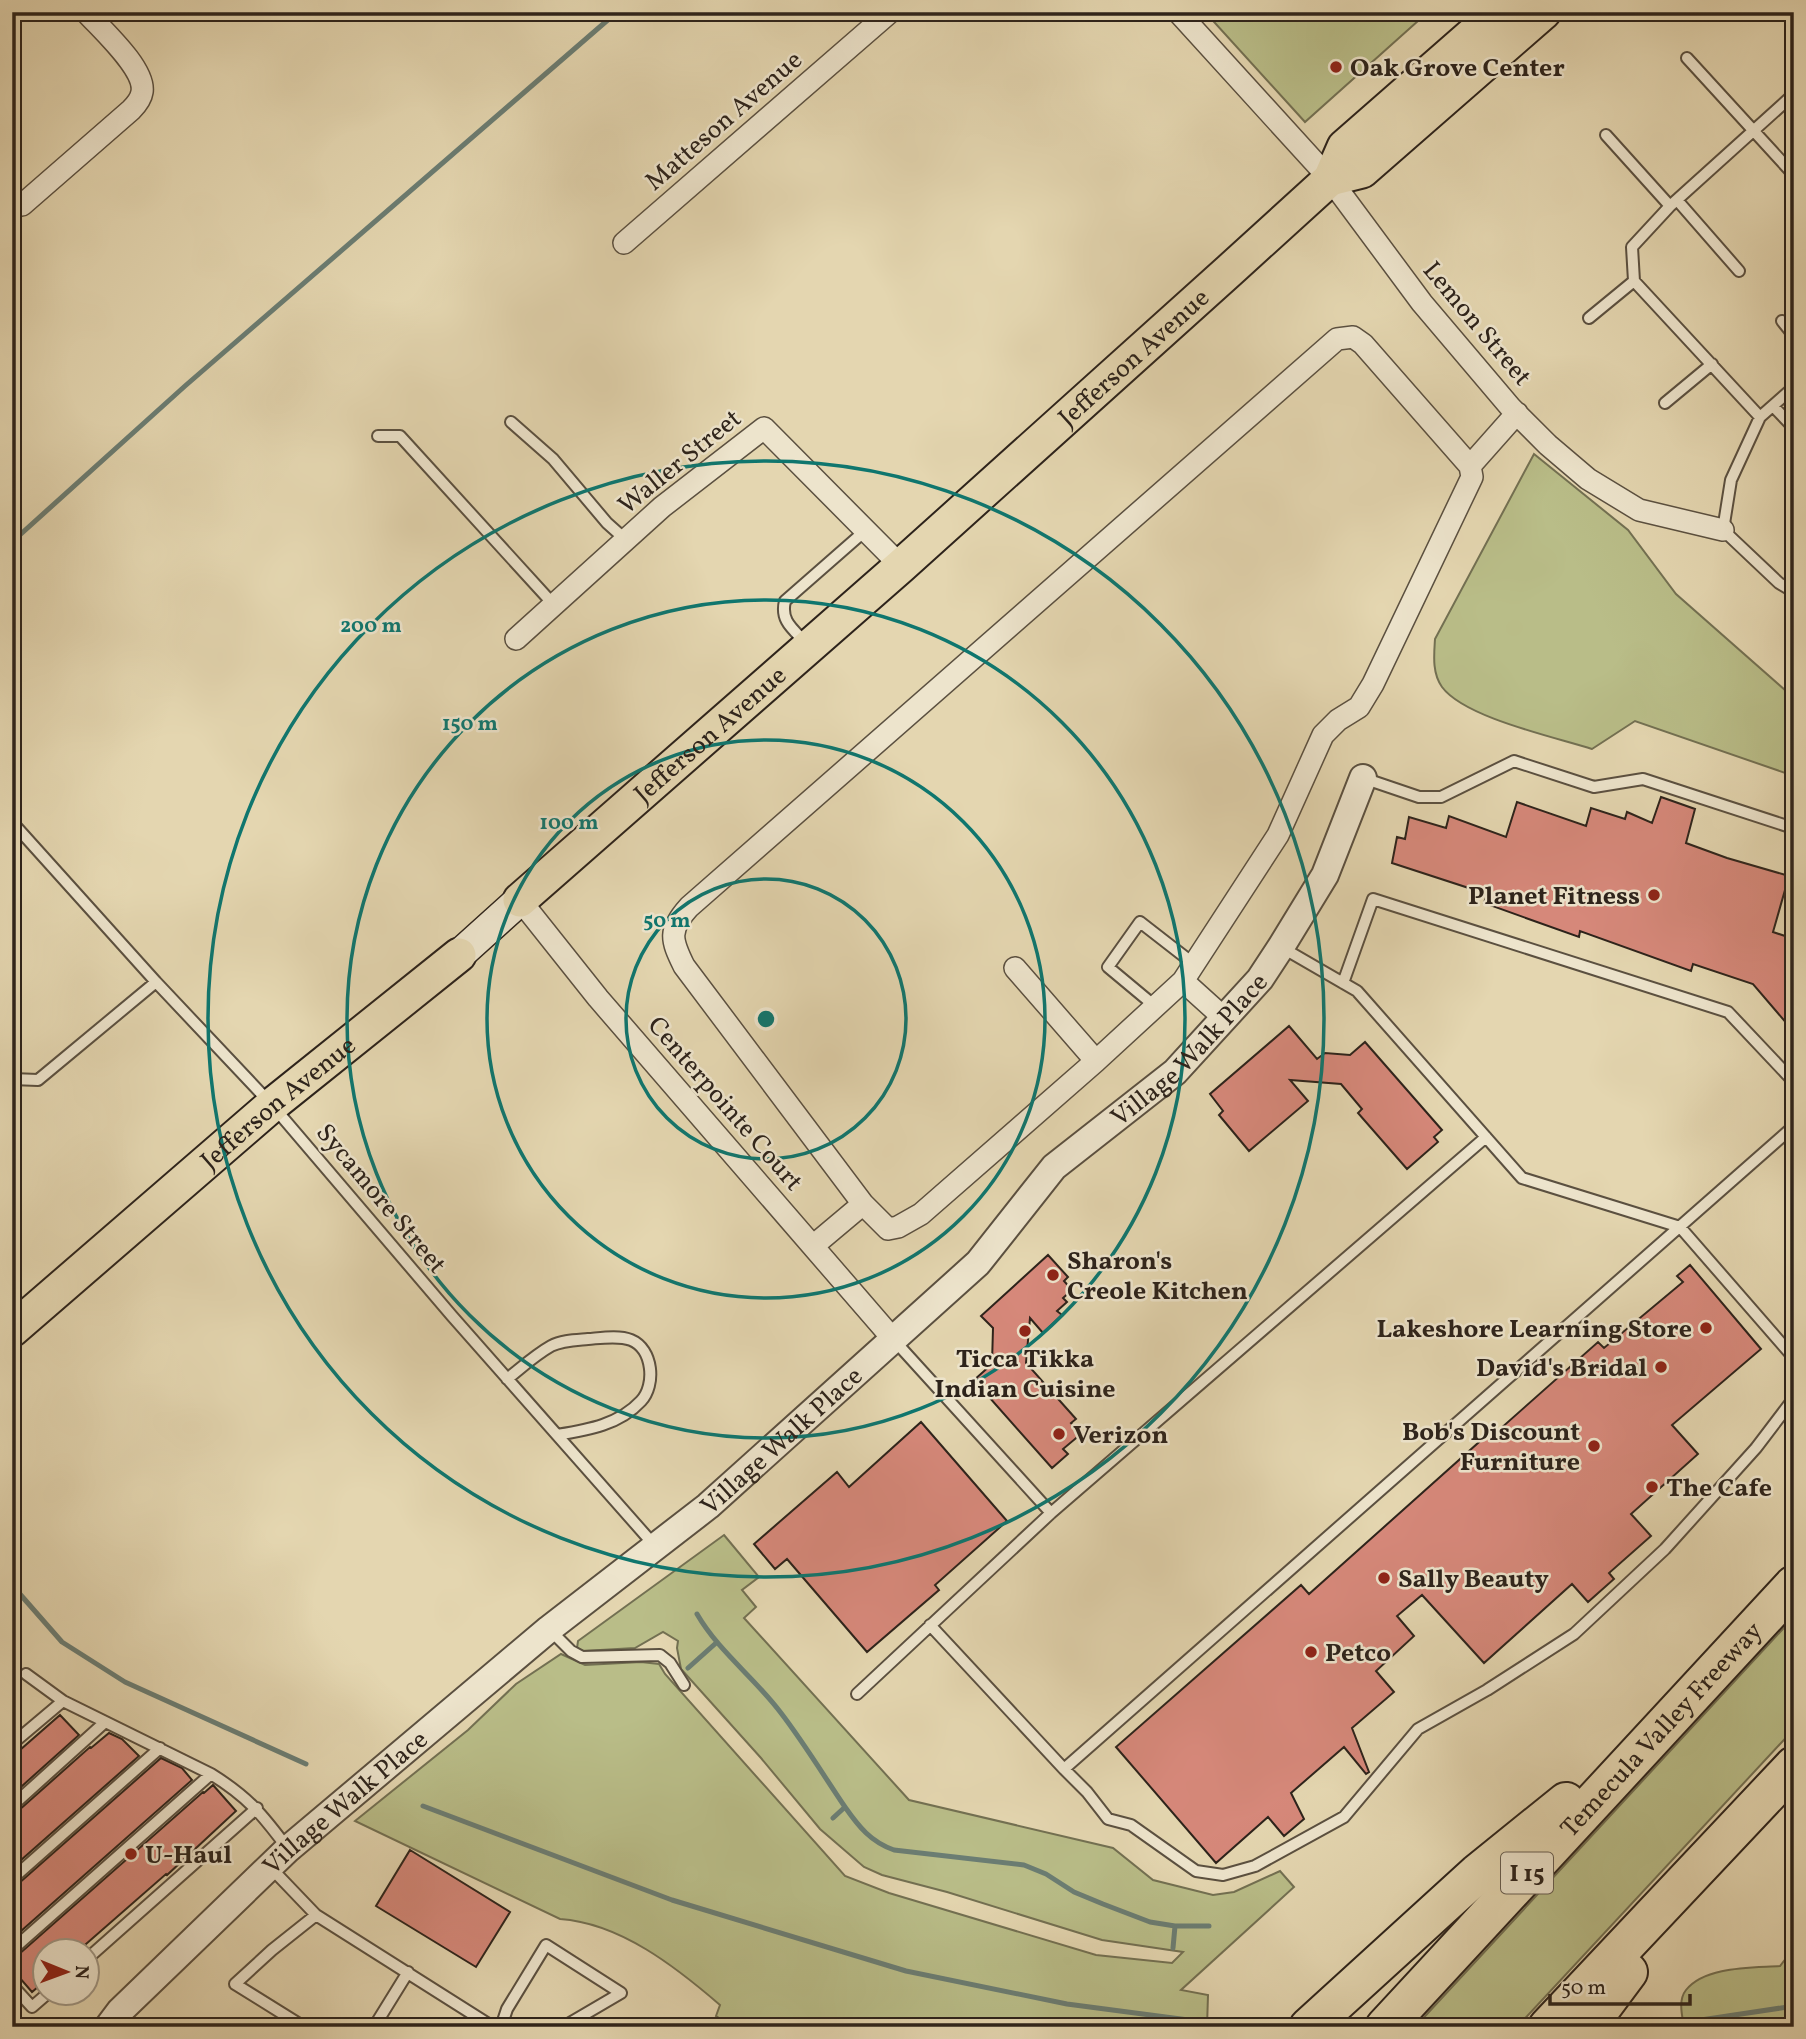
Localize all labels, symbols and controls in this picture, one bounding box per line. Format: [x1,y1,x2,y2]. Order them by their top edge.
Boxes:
street label: Matteson Avenue [638,43,811,200]
place label: Oak Grove Center [1350,51,1565,87]
marker: Oak Grove Center [1328,59,1344,75]
street label: Lemon Street [1414,254,1539,394]
street label: Jefferson Avenue [1051,281,1218,436]
street label: Waller Street [611,402,750,524]
text: 200 m [340,612,402,641]
street label: Jefferson Avenue [627,658,795,812]
text: 150 m [442,710,498,739]
text: 100 m [539,809,599,838]
place label: Planet Fitness [1468,879,1640,915]
marker: Planet Fitness [1646,887,1662,903]
text: 50 m [643,907,691,936]
street label: Village Walk Place [1104,966,1277,1136]
centre of rings [754,1007,778,1031]
street label: Centerpointe Court [638,1009,811,1199]
street label: Jefferson Avenue [194,1029,364,1179]
street label: Sycamore Street [307,1116,454,1282]
place label: Sharon's Creole Kitchen [1067,1244,1248,1310]
marker: Sharon's Creole Kitchen [1045,1267,1061,1283]
place label: Lakeshore Learning Store [1376,1312,1692,1348]
marker: Lakeshore Learning Store [1698,1320,1714,1336]
marker: Ticca Tikka Indian Cuisine [1017,1323,1033,1339]
place label: Ticca Tikka Indian Cuisine [935,1342,1115,1408]
place label: David's Bridal [1476,1351,1647,1387]
street label: Village Walk Place [693,1359,871,1524]
marker: David's Bridal [1653,1359,1669,1375]
place label: Bob's Discount Furniture [1402,1415,1580,1481]
place label: Verizon [1073,1418,1168,1454]
marker: Verizon [1051,1426,1067,1442]
marker: Bob's Discount Furniture [1586,1438,1602,1454]
place label: The Cafe [1666,1471,1772,1507]
marker: The Cafe [1644,1479,1660,1495]
place label: Sally Beauty [1398,1562,1549,1598]
marker: Sally Beauty [1376,1570,1392,1586]
street label: Temecula Valley Freeway [1553,1614,1771,1846]
place label: Petco [1325,1636,1391,1672]
marker: Petco [1303,1644,1319,1660]
street label: Village Walk Place [255,1723,436,1884]
place label: U-Haul [145,1838,232,1874]
marker: U-Haul [123,1846,139,1862]
road number: I 15 [1501,1852,1553,1894]
north arrow [32,1938,102,2008]
scale bar [1550,1962,1690,2006]
text: N [68,1965,94,1980]
text: 50 m [1561,1974,1606,2003]

